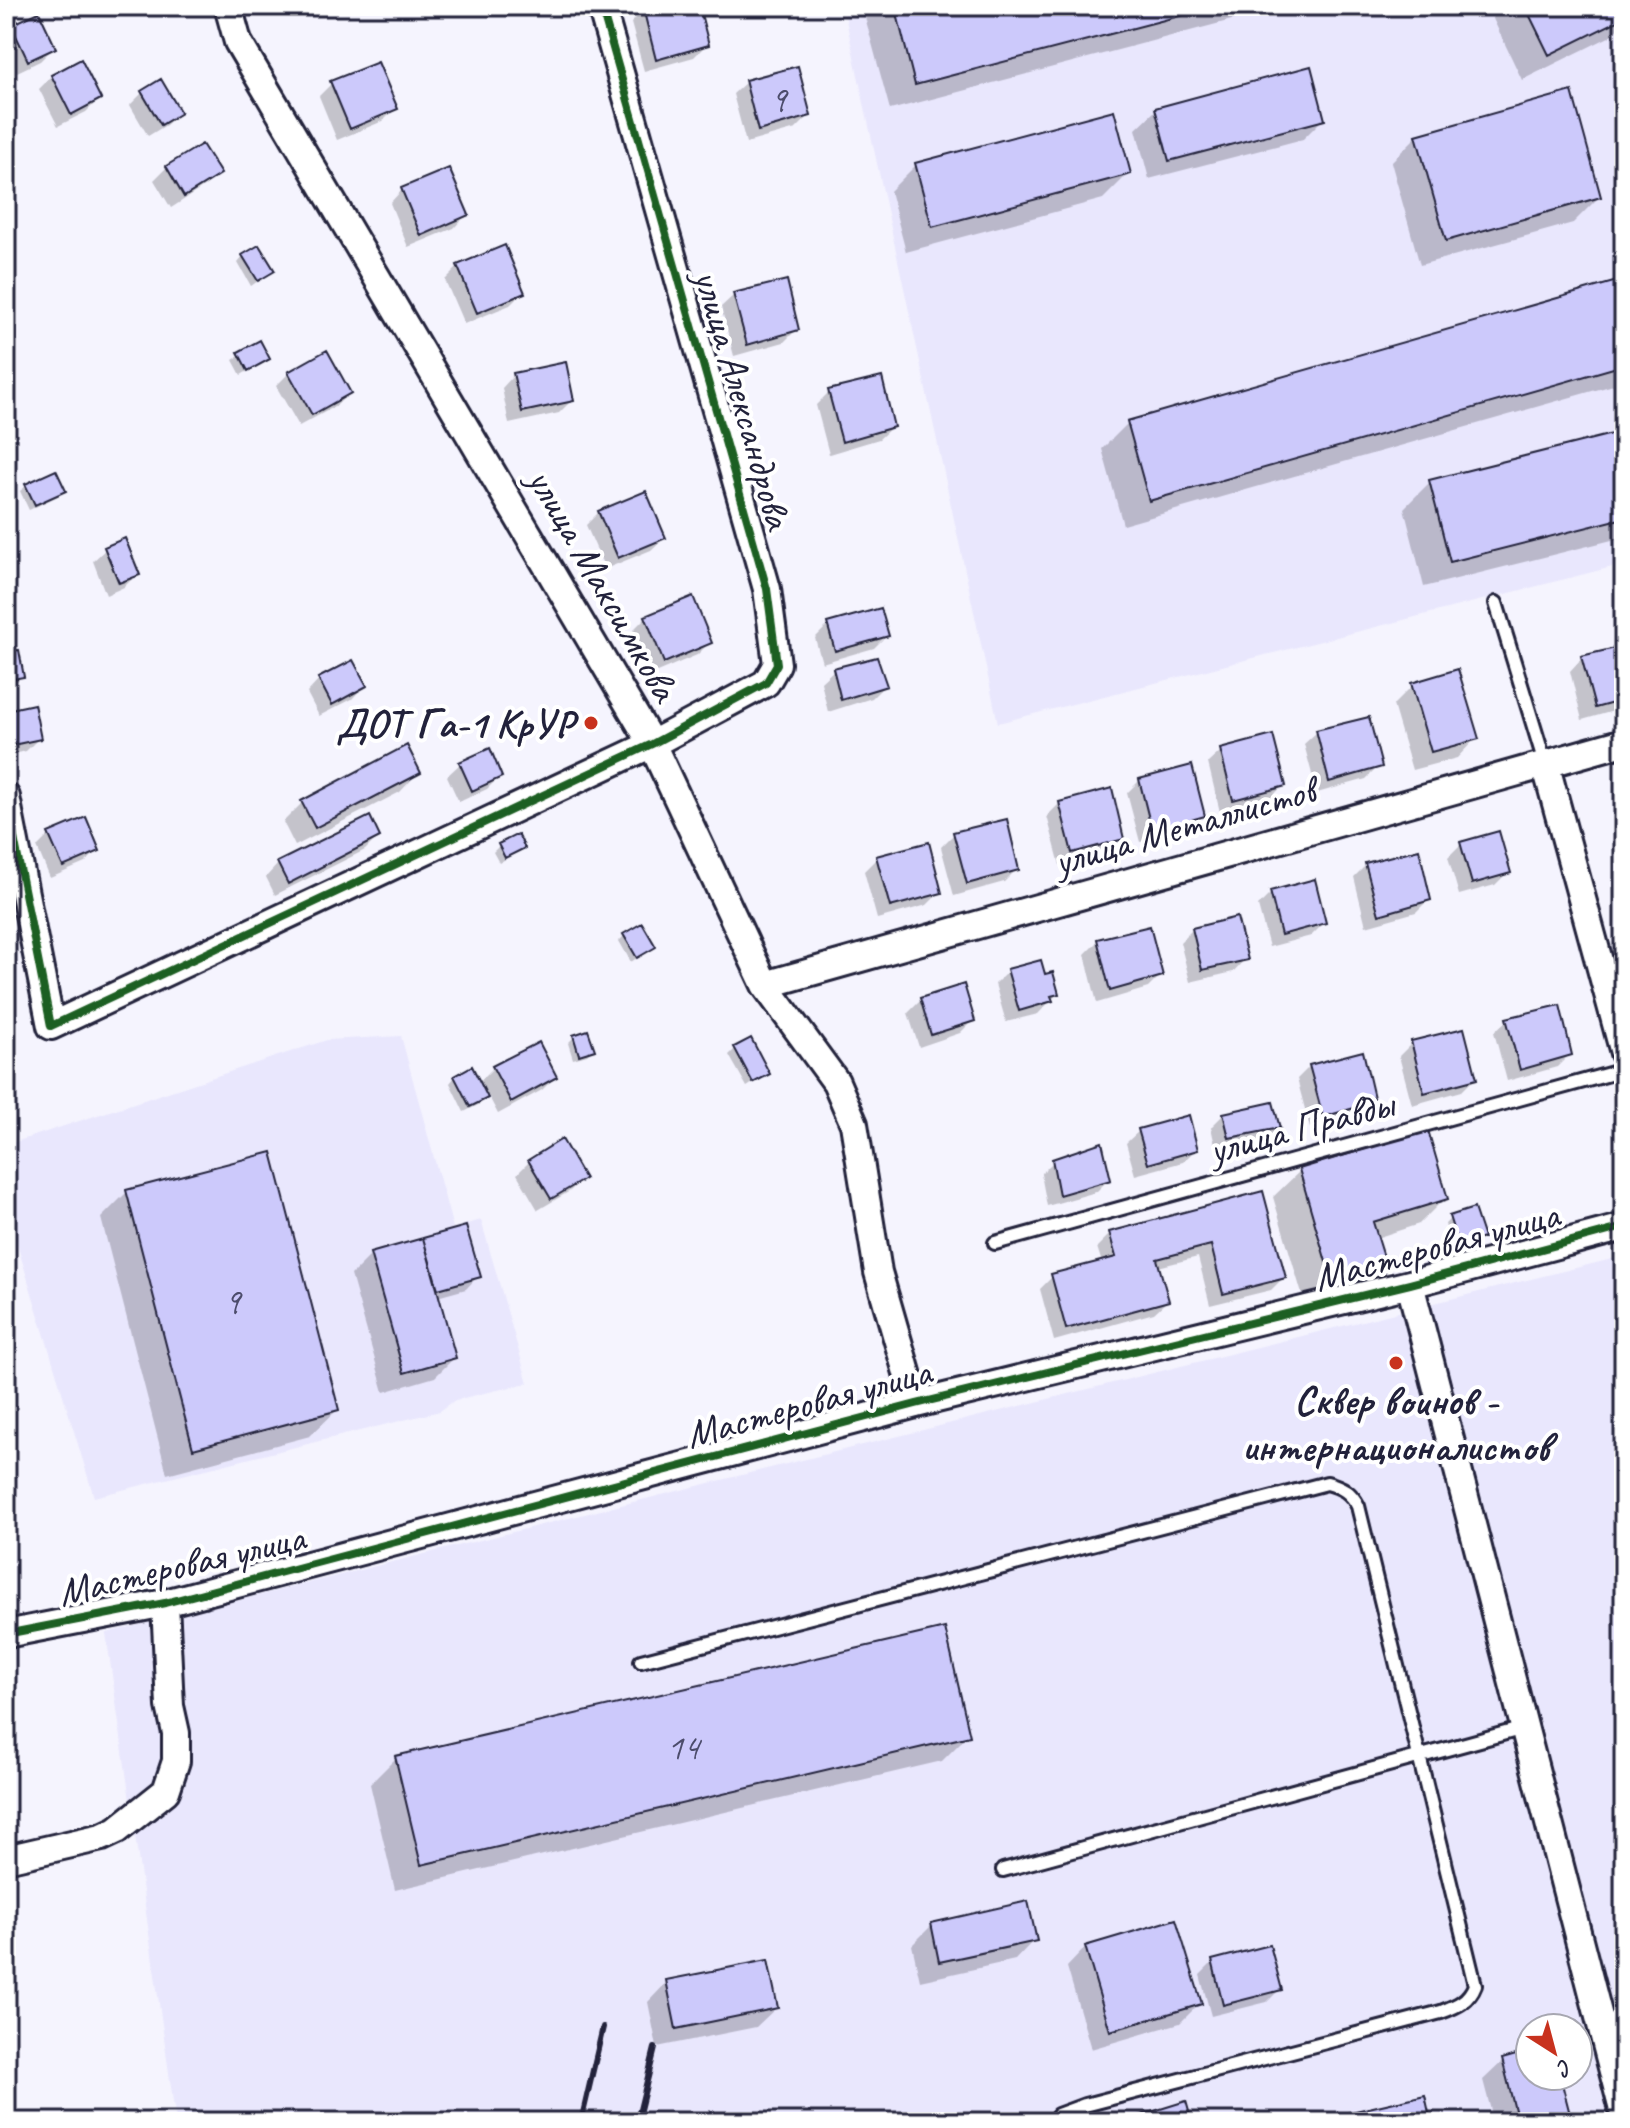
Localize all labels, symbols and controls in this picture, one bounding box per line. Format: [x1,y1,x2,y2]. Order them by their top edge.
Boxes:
house number: 9 [770,76,789,122]
street label: улица Александрова [682,262,805,537]
street label: улица Максимкова [515,457,691,712]
place label: ДОТ Га-1 КрУР [336,699,579,749]
marker: ДОТ Га-1 КрУР [582,714,600,732]
street label: улица Металлистов [1046,763,1327,888]
street label: улица Правды [1201,1078,1402,1176]
street label: Мастеровая улица [1308,1189,1567,1303]
house number: 9 [224,1278,243,1324]
street label: Мастеровая улица [680,1346,939,1460]
marker: Сквер воинов - интернационалистов [1387,1354,1405,1372]
place label: Сквер воинов - интернационалистов [1242,1376,1559,1472]
street label: Мастеровая улица [53,1512,312,1618]
house number: 14 [667,1724,703,1770]
north arrow [1514,2012,1594,2092]
text: С [1550,2053,1578,2084]

